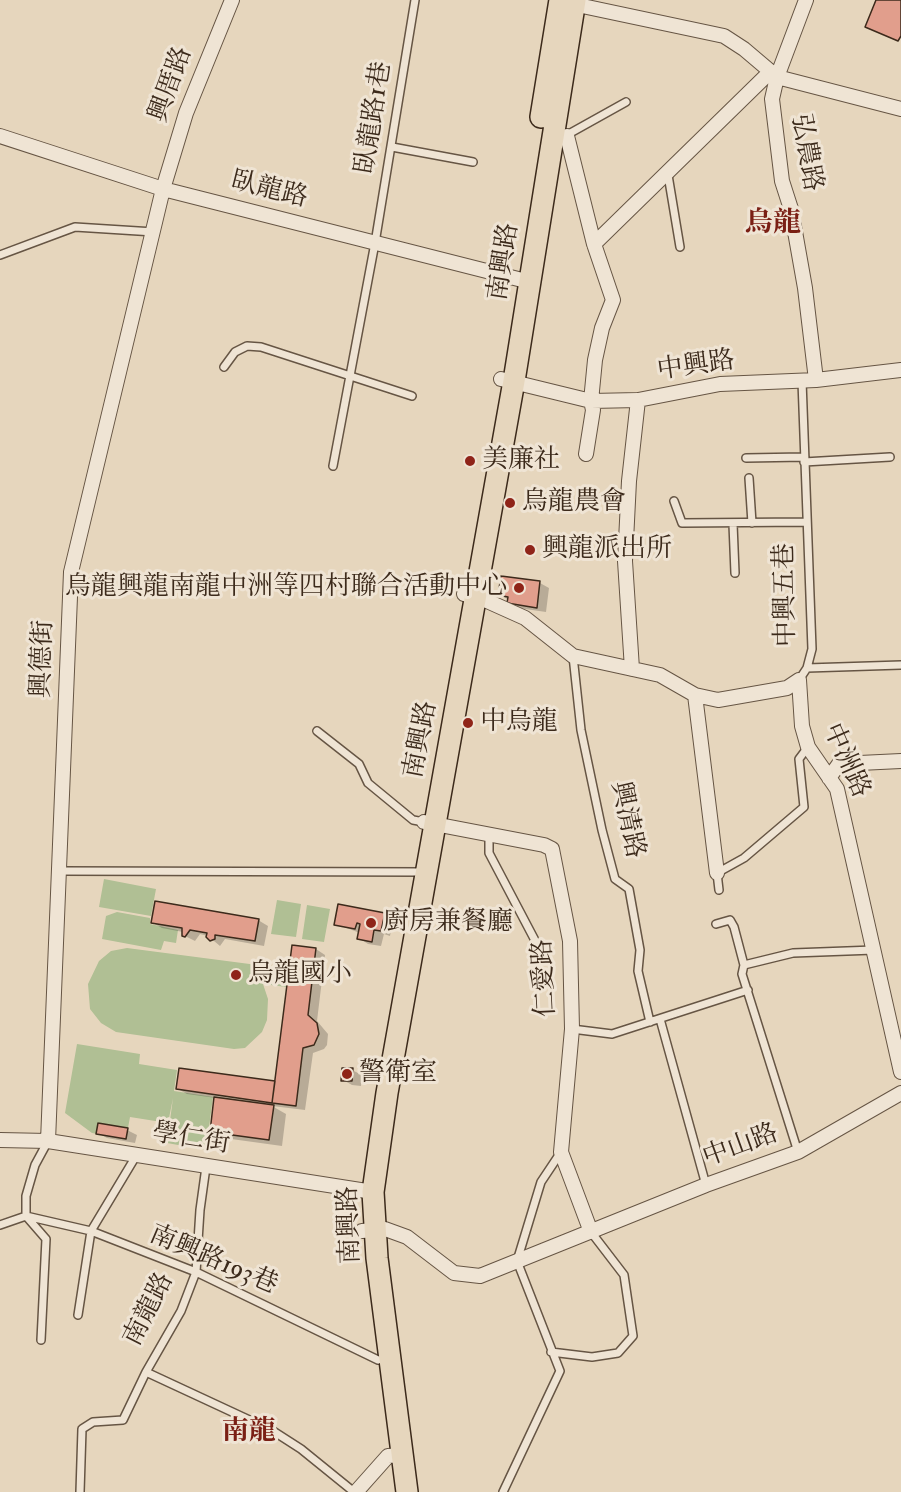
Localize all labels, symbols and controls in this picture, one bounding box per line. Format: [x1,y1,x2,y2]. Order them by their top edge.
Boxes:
street label: 興厝路 [144,43,200,127]
street label: 臥龍路1巷 [351,60,399,176]
street label: 弘農路 [783,112,827,194]
street label: 臥龍路 [227,166,311,216]
district label: 烏龍 [745,208,801,242]
street label: 南興路 [483,221,527,303]
street label: 中興路 [655,346,737,388]
place label: 美廉社 [482,445,560,477]
marker: 美廉社 [463,454,477,468]
place label: 烏龍農會 [522,487,626,519]
marker: 烏龍農會 [503,496,517,510]
place label: 興龍派出所 [542,534,672,566]
marker: 興龍派出所 [523,543,537,557]
street label: 中興五巷 [770,543,804,647]
place label: 烏龍興龍南龍中洲等四村聯合活動中心 [65,572,507,604]
marker: 烏龍興龍南龍中洲等四村聯合活動中心 [512,581,526,595]
street label: 興德街 [27,619,61,699]
street label: 南興路 [399,699,445,781]
place label: 中烏龍 [480,707,558,739]
marker: 中烏龍 [461,716,475,730]
street label: 中洲路 [815,719,875,803]
street label: 興清路 [603,779,649,861]
place label: 廚房兼餐廳 [383,907,513,939]
marker: 廚房兼餐廳 [364,916,378,930]
street label: 仁愛路 [528,938,564,1018]
place label: 烏龍國小 [248,959,352,991]
marker: 烏龍國小 [229,968,243,982]
place label: 警衛室 [359,1058,437,1090]
marker: 警衛室 [340,1067,354,1081]
street label: 學仁街 [150,1118,232,1162]
street label: 中山路 [699,1119,783,1175]
street label: 南興路 [334,1185,368,1265]
street label: 南興路193巷 [144,1220,282,1302]
street label: 南龍路 [118,1268,182,1352]
district label: 南龍 [222,1417,276,1449]

